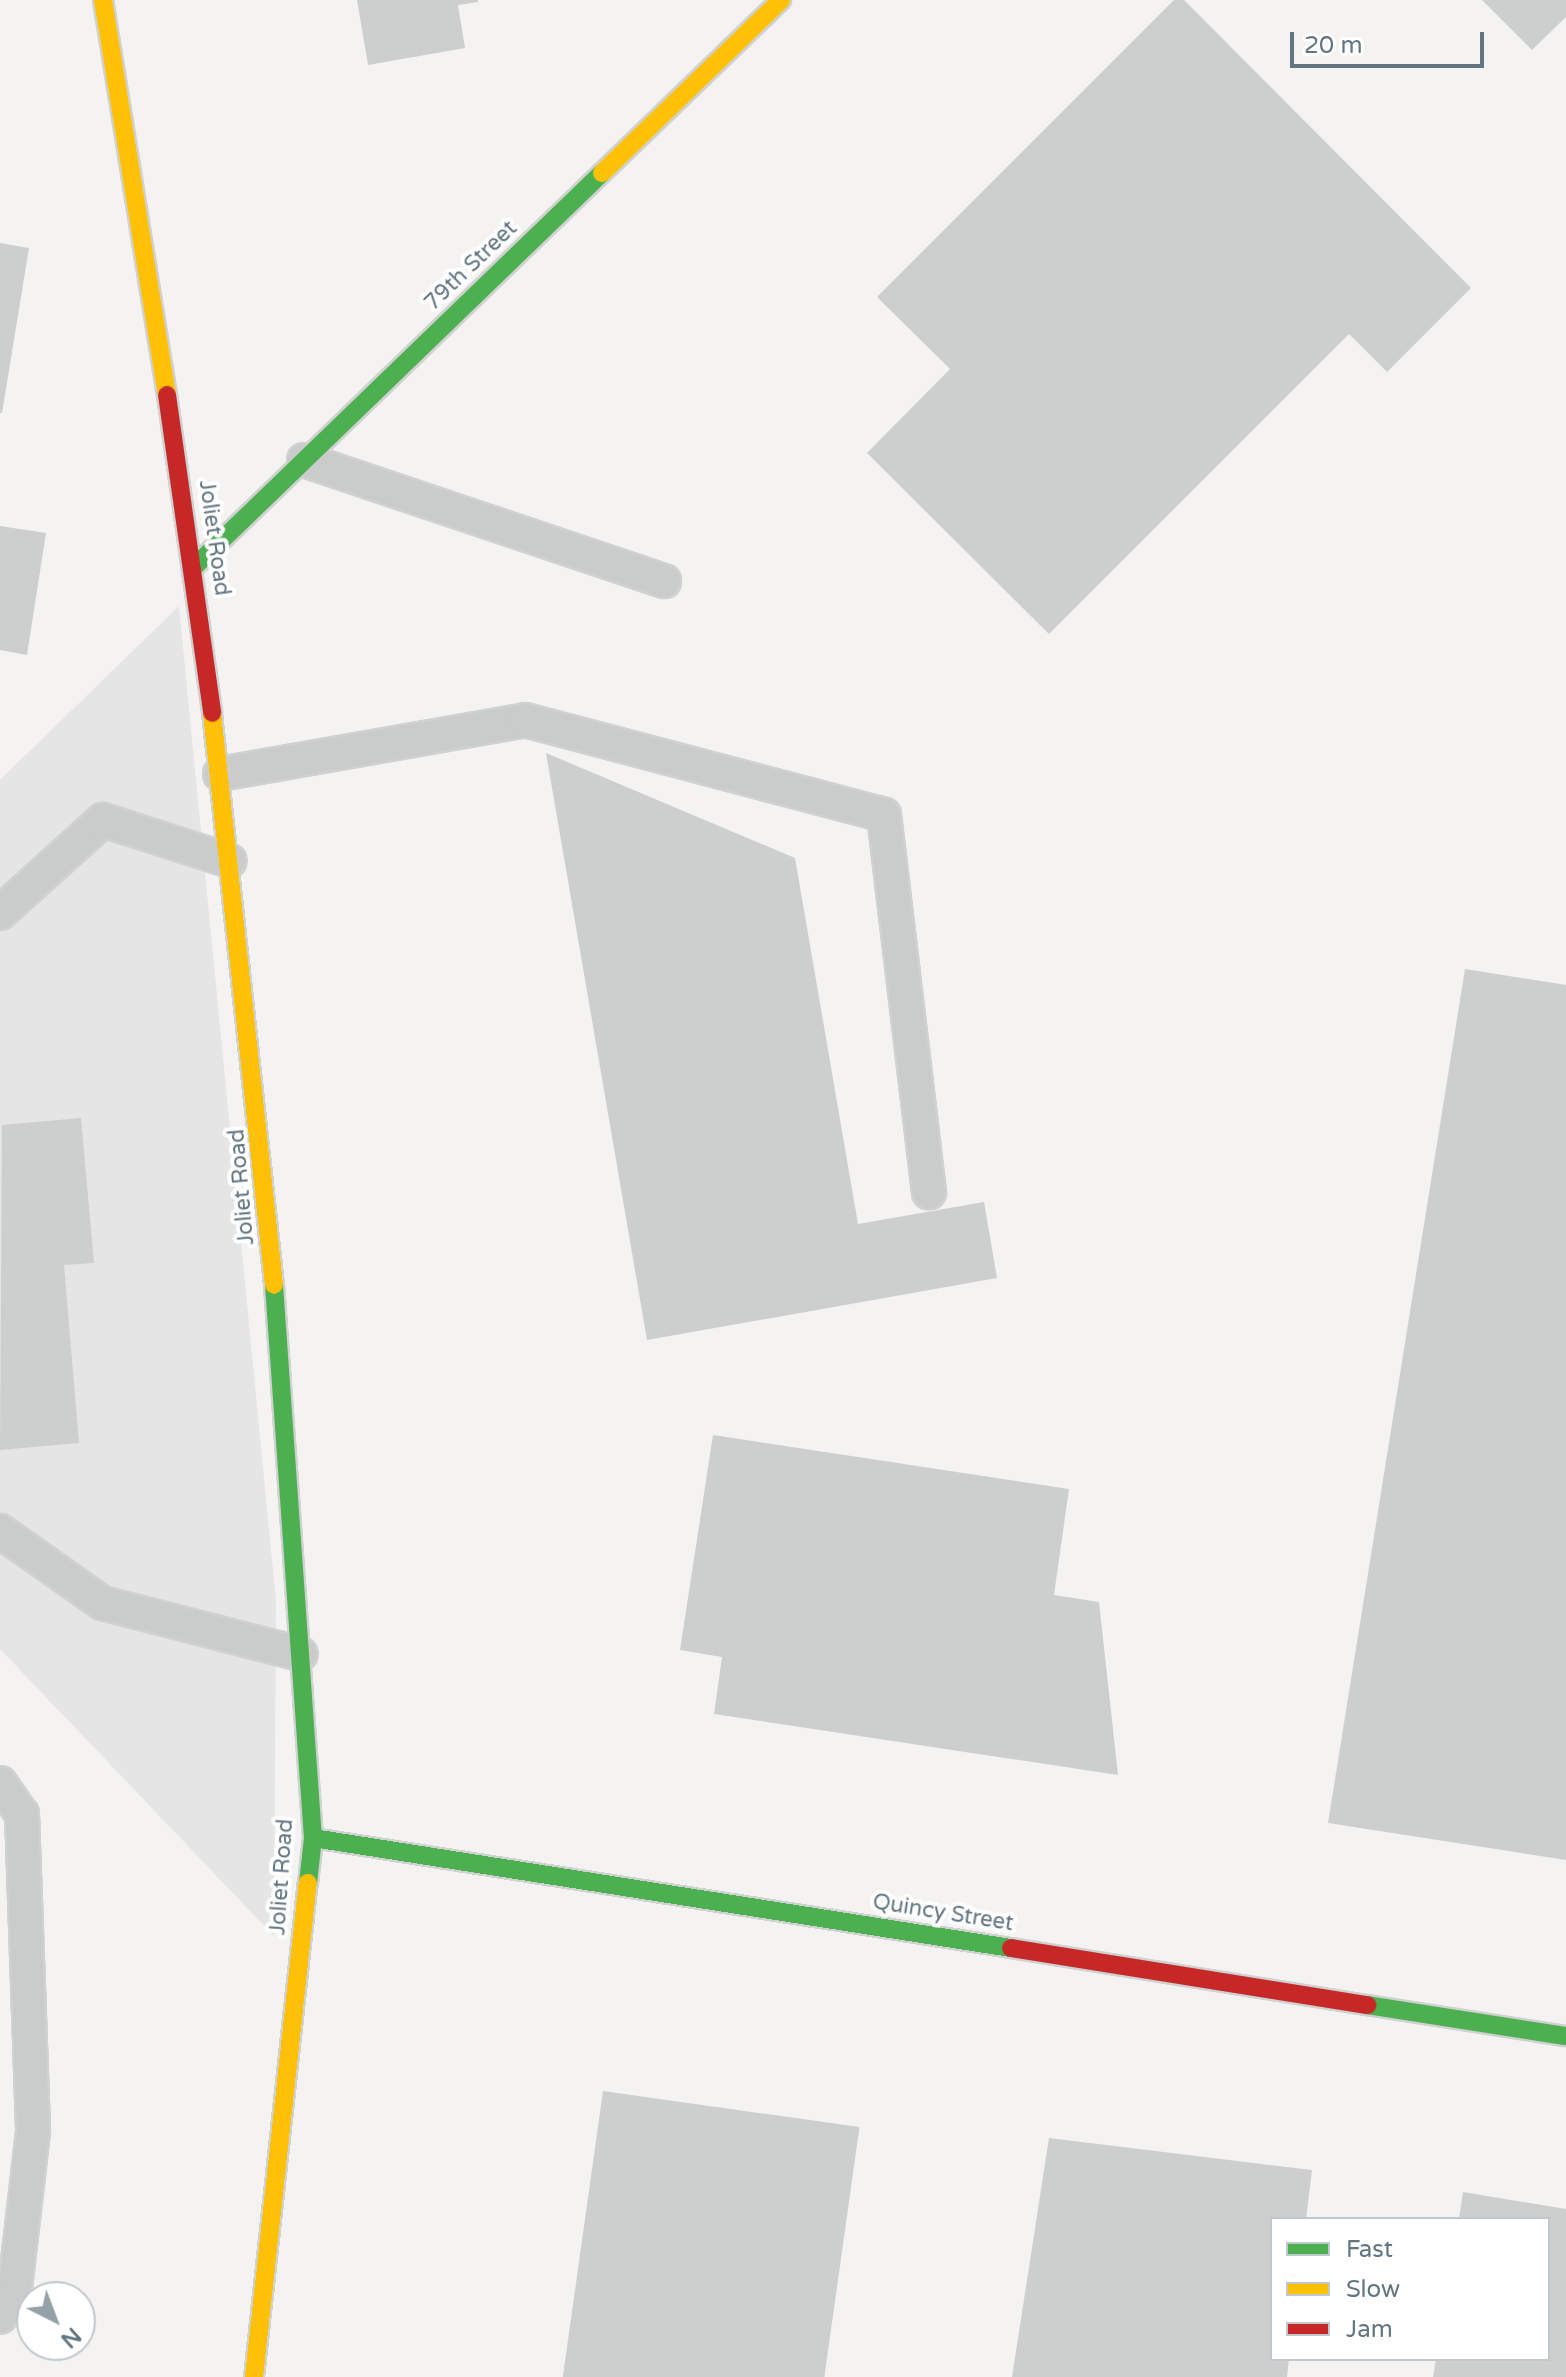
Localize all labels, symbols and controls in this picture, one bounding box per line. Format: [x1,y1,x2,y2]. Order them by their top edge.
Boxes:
scale bar [1294,16,1488,66]
text: 20 m [1304,31,1362,60]
street label: 79th Street [419,216,523,316]
street label: Joliet Road [193,479,235,597]
street label: Joliet Road [224,1128,260,1246]
street label: Joliet Road [265,1818,299,1936]
street label: Quincy Street [871,1889,1015,1937]
legend [1270,2217,1550,2361]
text: Fast [1346,2235,1393,2264]
text: Slow [1346,2275,1400,2304]
north arrow [16,2281,96,2361]
text: Jam [1346,2315,1393,2344]
text: N [55,2322,86,2353]

